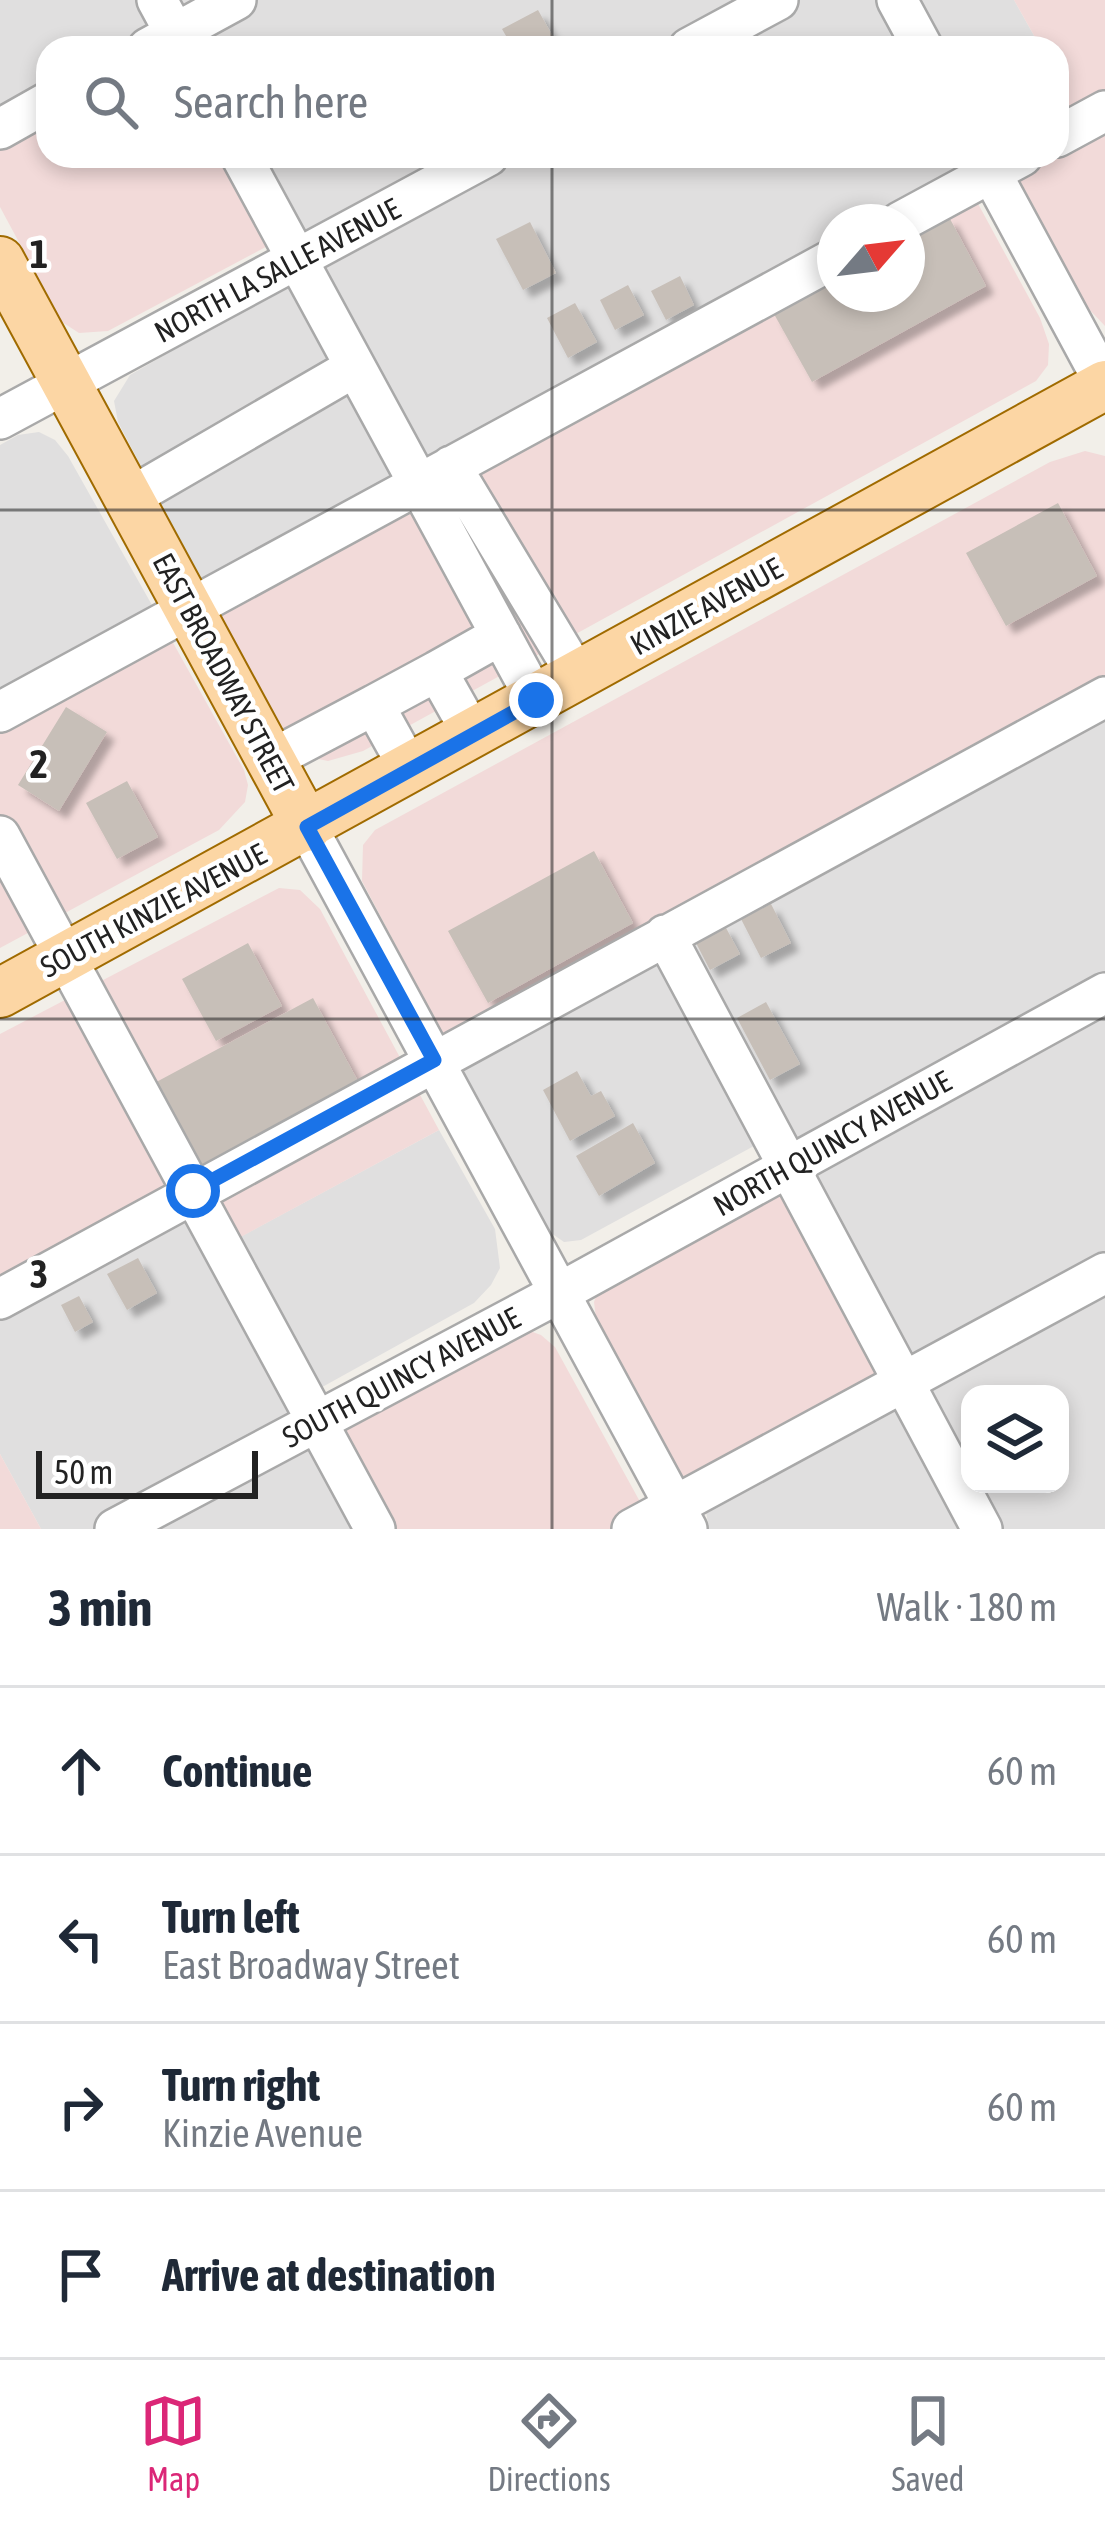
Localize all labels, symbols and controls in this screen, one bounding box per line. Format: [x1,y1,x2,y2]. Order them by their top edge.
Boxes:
search box [36,36,1069,168]
icon: search [78,69,144,135]
text: Search here [174,76,368,128]
street label: NORTH LA SALLE AVENUE [149,191,405,349]
north arrow [817,204,925,312]
text: 1 [30,232,48,276]
street label: EAST BROADWAY STREET [146,547,302,799]
street label: KINZIE AVENUE [624,550,788,662]
route end [509,673,563,727]
text: 2 [30,742,48,786]
street label: SOUTH KINZIE AVENUE [34,836,272,984]
street label: NORTH QUINCY AVENUE [707,1063,957,1222]
route start [166,1164,220,1218]
text: 3 [30,1252,48,1296]
street label: SOUTH QUINCY AVENUE [277,1300,526,1454]
map controls [961,1385,1069,1493]
button: layers [961,1385,1069,1493]
scale bar [36,1445,258,1498]
text: 50 m [54,1453,113,1491]
text: 3 min [48,1578,152,1637]
text: Walk · 180 m [877,1585,1057,1629]
icon: ahead [48,1738,114,1804]
text: Continue [162,1745,313,1797]
text: 60 m [987,1749,1057,1793]
text: Turn left [162,1891,300,1943]
icon: left [48,1906,114,1972]
text: 60 m [987,1917,1057,1961]
text: East Broadway Street [162,1943,460,1987]
text: Turn right [162,2059,320,2111]
icon: right [48,2074,114,2140]
text: 60 m [987,2085,1057,2129]
text: Kinzie Avenue [162,2111,363,2155]
icon: arrive [48,2242,114,2308]
text: Arrive at destination [162,2249,496,2301]
tab: Map [140,2388,206,2498]
tab: Directions [487,2388,611,2498]
tab: Saved [892,2388,964,2498]

